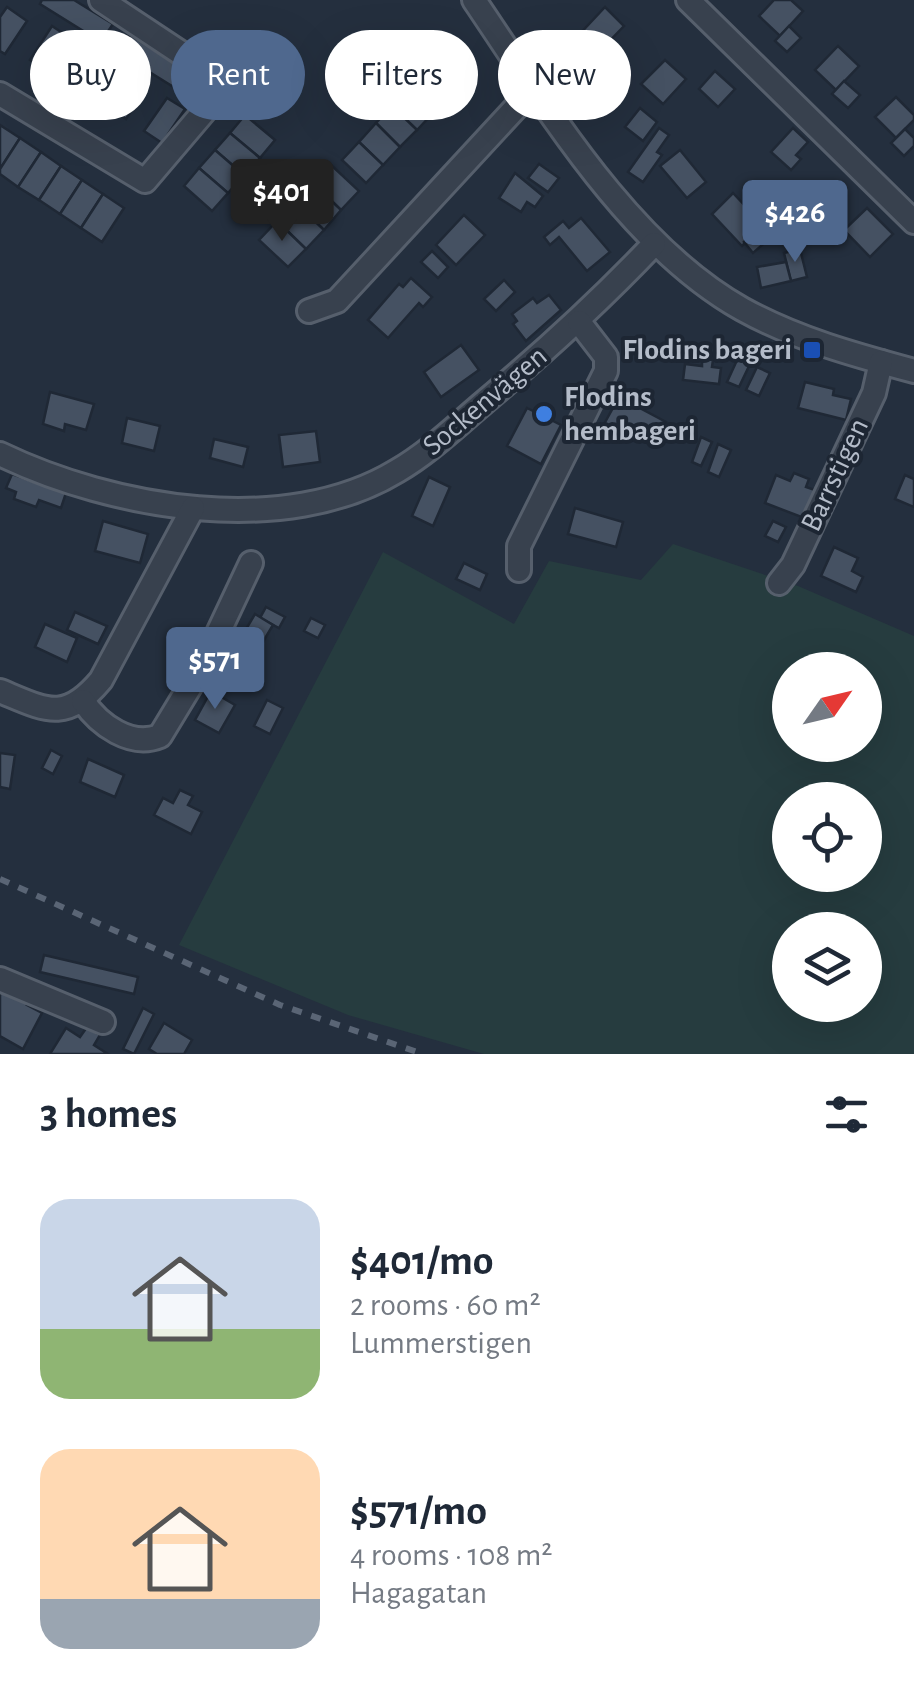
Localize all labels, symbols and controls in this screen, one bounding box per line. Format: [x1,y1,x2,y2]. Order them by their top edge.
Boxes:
chip: Buy [30,30,151,120]
chip: Rent [171,30,305,120]
chip: Filters [325,30,478,120]
chip: New [498,30,631,120]
pin: $401 [223,159,341,244]
text: $401 [253,175,311,207]
pin: $426 [736,180,854,265]
text: $426 [764,196,826,228]
place label: Flodins bageri [622,335,792,365]
marker: Flodins bageri [801,339,823,361]
street label: Sockenvägen [417,341,553,461]
place label: Flodins hembageri [564,382,696,446]
marker: Flodins hembageri [533,403,555,425]
street label: Barrstigen [796,414,874,536]
pin: $571 [156,627,274,712]
text: $571 [188,643,242,675]
north arrow [772,652,882,762]
map controls [772,652,882,1022]
button: locate [772,782,882,892]
button: layers [772,912,882,1022]
icon: filters [819,1087,874,1142]
text: 3 homes [40,1093,177,1135]
icon: home [120,1239,240,1359]
text: $401/mo [350,1240,494,1282]
text: 2 rooms · 60 m² [350,1289,541,1321]
text: Lummerstigen [350,1327,532,1359]
icon: home [120,1489,240,1609]
text: $571/mo [350,1490,487,1532]
text: 4 rooms · 108 m² [350,1539,553,1571]
text: Hagagatan [350,1577,487,1609]

